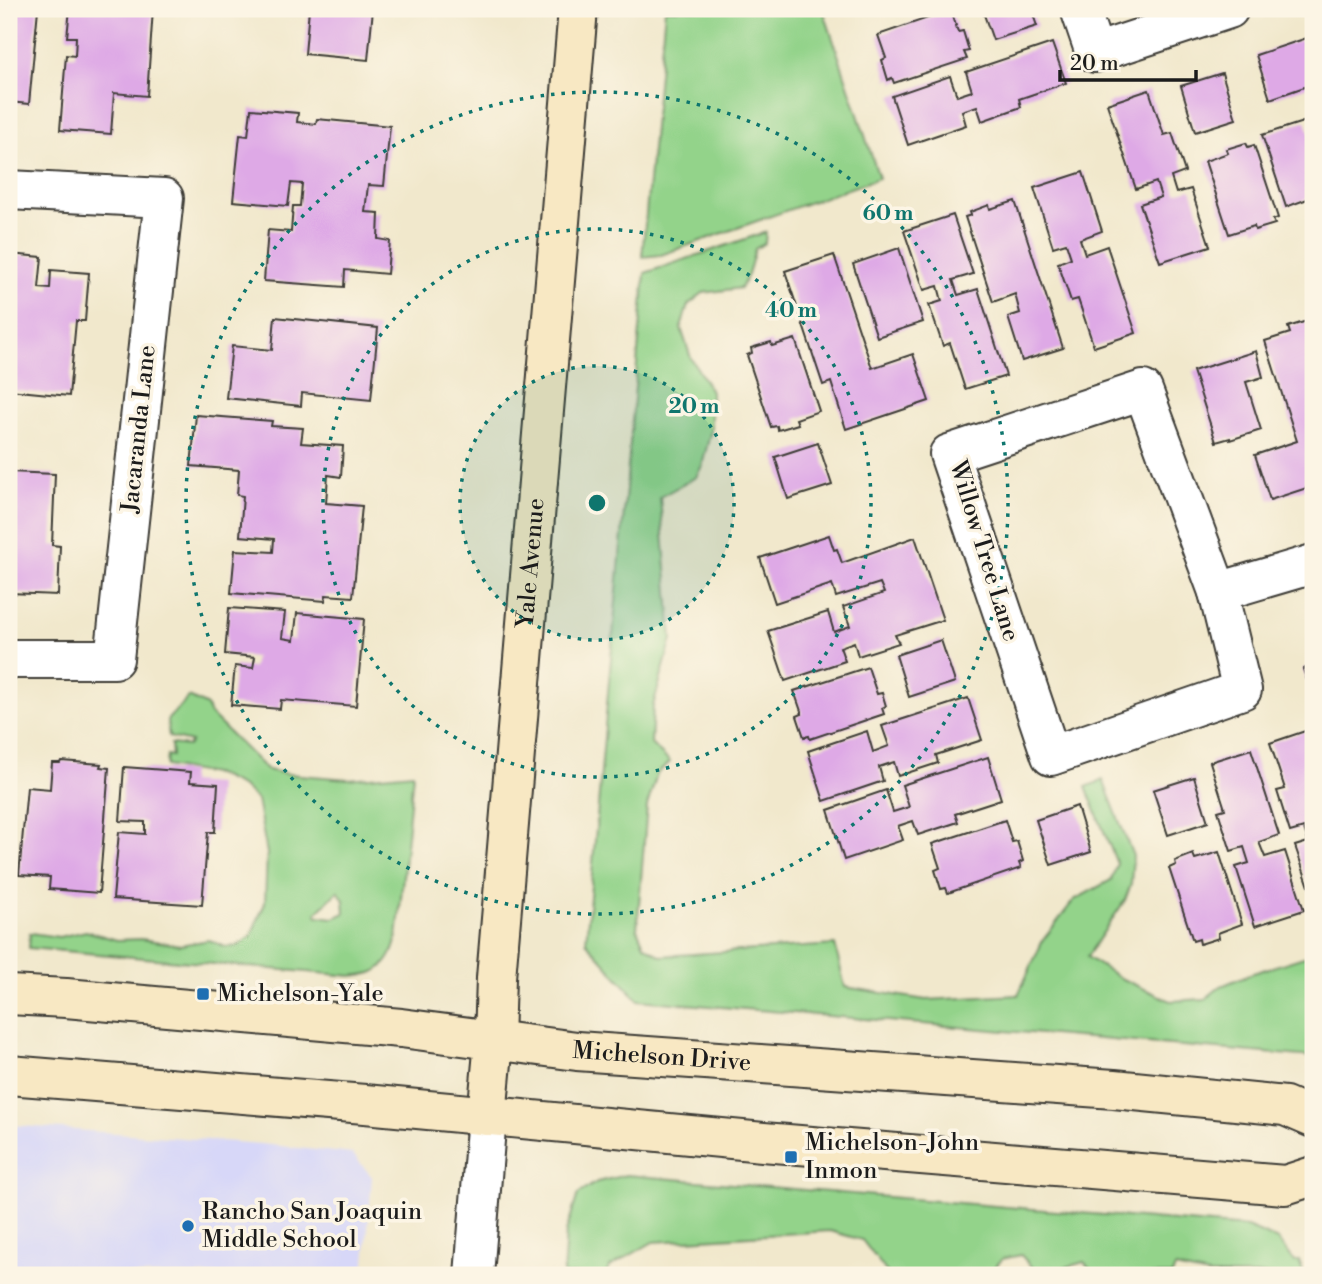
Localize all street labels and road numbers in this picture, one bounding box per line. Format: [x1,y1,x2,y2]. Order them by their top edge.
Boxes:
street label: Jacaranda Lane [115,344,163,515]
street label: Willow Tree Lane [942,456,1026,645]
street label: Yale Avenue [511,497,552,631]
street label: Michelson Drive [572,1036,752,1078]

